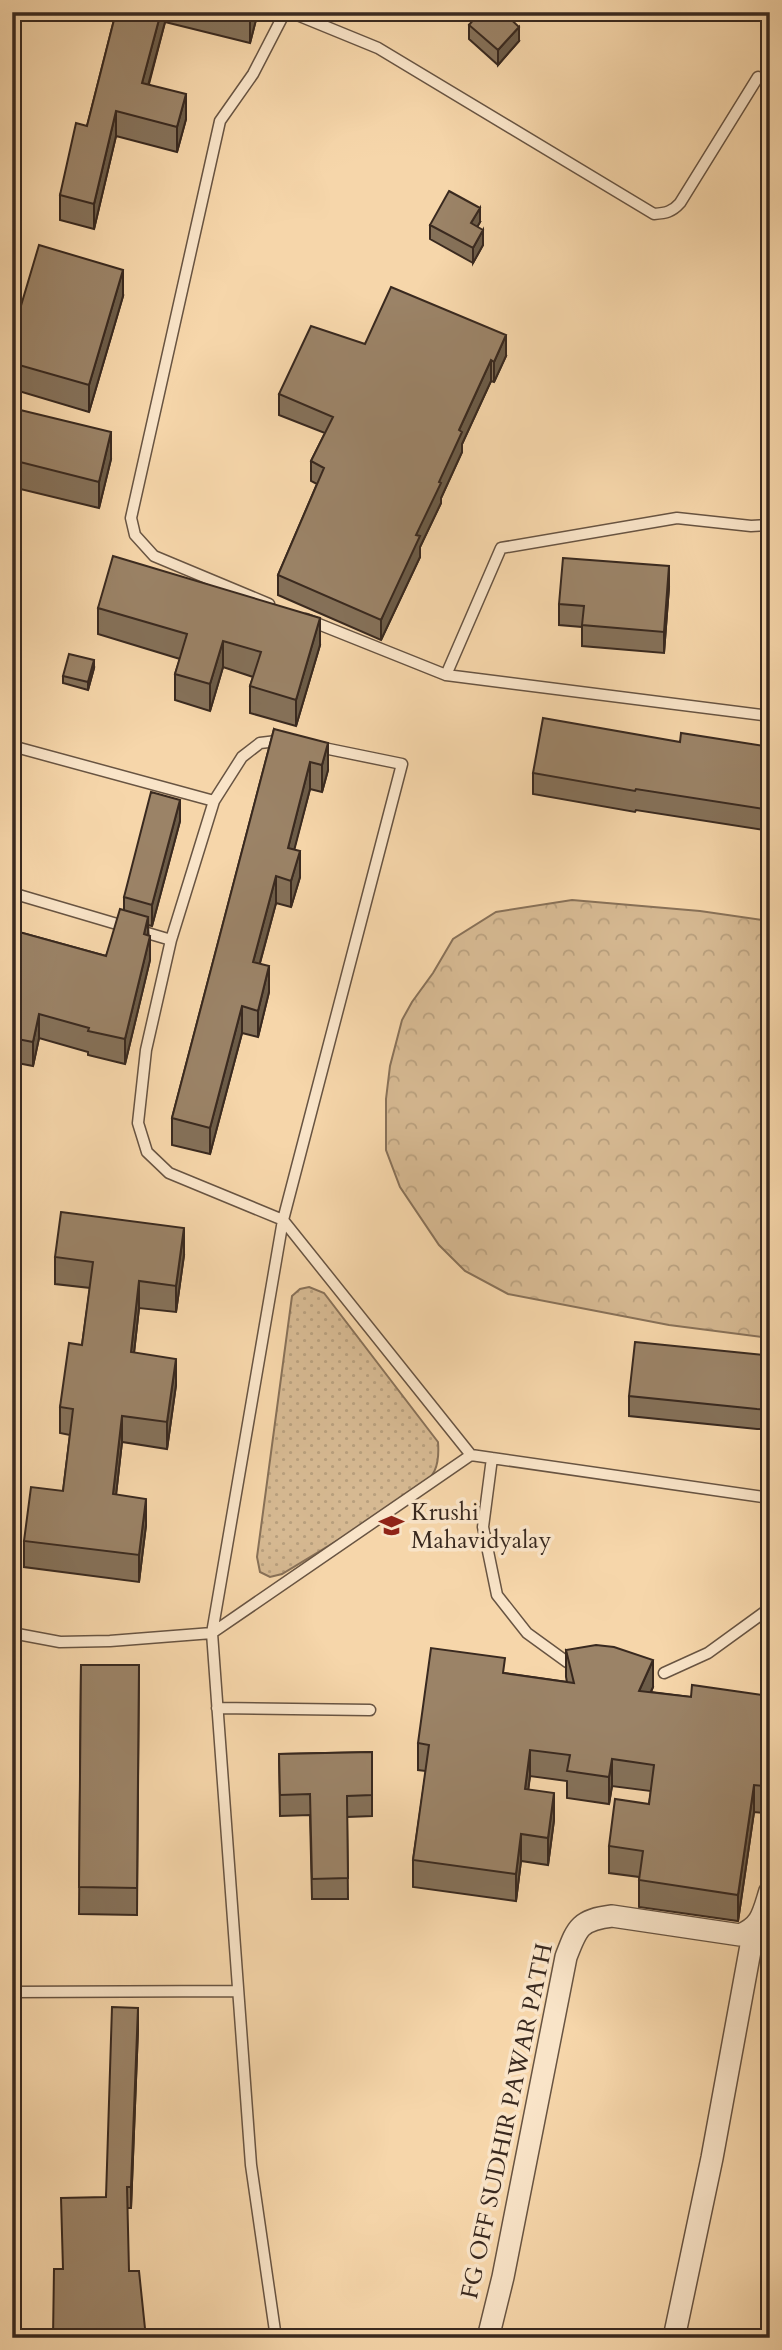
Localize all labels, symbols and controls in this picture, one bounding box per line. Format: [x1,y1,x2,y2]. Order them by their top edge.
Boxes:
place label: Krushi Mahavidyalay [411,1496,552,1557]
school or university icon: Krushi Mahavidyalay [377,1512,405,1540]
street label: FG OFF SUDHIR PAWAR PATH [453,1940,561,2302]

